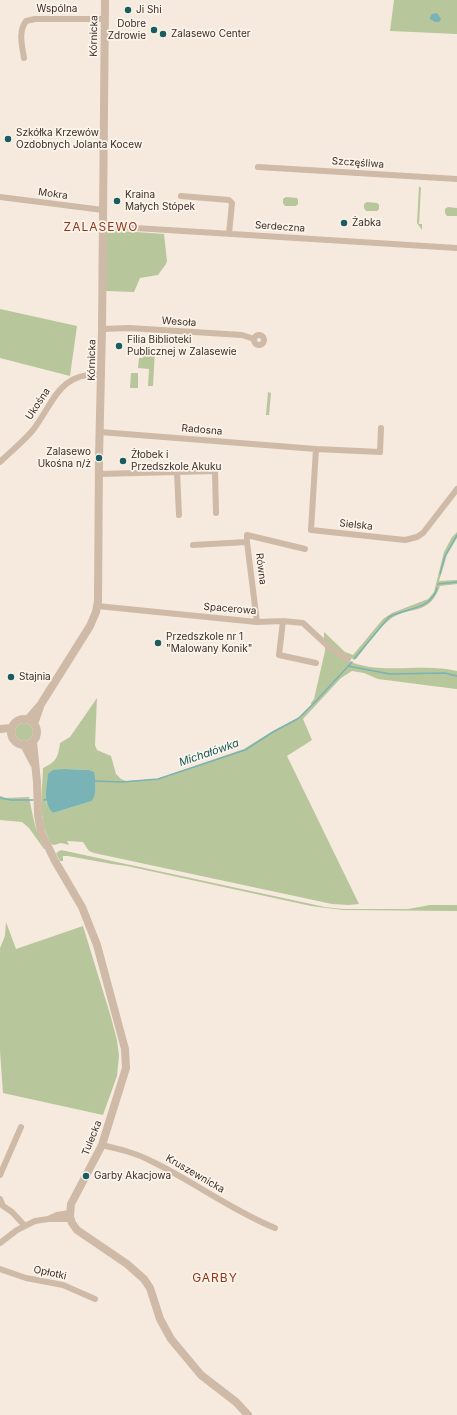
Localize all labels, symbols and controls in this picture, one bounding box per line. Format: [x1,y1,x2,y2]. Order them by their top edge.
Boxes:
street label: Wspólna [37,3,77,15]
place label: Ji Shi [136,4,162,16]
marker: Ji Shi [123,5,133,15]
street label: Kórnicka [88,15,100,57]
place label: Dobre Zdrowie [108,18,146,42]
marker: Dobre Zdrowie [149,25,159,35]
place label: Zalasewo Center [171,28,250,40]
marker: Zalasewo Center [158,29,168,39]
place label: Szkółka Krzewów Ozdobnych Jolanta Kocew [16,127,142,150]
marker: Szkółka Krzewów Ozdobnych Jolanta Kocew [3,134,13,144]
street label: Szczęśliwa [331,155,385,171]
street label: Mokra [37,186,69,202]
place label: Kraina Małych Stópek [125,189,195,212]
marker: Kraina Małych Stópek [112,196,122,206]
place label: Żabka [352,217,381,229]
marker: Żabka [339,218,349,228]
street label: Serdeczna [254,219,306,235]
district label: ZALASEWO [64,220,138,234]
street label: Wesoła [161,315,197,329]
place label: Filia Biblioteki Publicznej w Zalasewie [127,334,237,358]
street label: Kórnicka [86,339,98,381]
marker: Filia Biblioteki Publicznej w Zalasewie [114,341,124,351]
street label: Ukośna [23,386,53,422]
street label: Radosna [181,422,223,438]
place label: Zalasewo Ukośna n/ż [38,446,91,470]
place label: Żłobek i Przedszkole Akuku [131,449,221,472]
marker: Zalasewo Ukośna n/ż [94,453,104,463]
marker: Żłobek i Przedszkole Akuku [118,456,128,466]
street label: Sielska [339,517,373,533]
street label: Równa [253,552,269,586]
street label: Spacerowa [203,601,257,617]
place label: Przedszkole nr 1 "Malowany Konik" [166,631,252,654]
marker: Przedszkole nr 1 "Malowany Konik" [153,638,163,648]
place label: Stajnia [19,671,51,683]
marker: Stajnia [6,672,16,682]
water label: Michałówka [177,737,241,769]
street label: Tulecka [80,1119,104,1157]
street label: Kruszewnicka [163,1152,227,1196]
place label: Garby Akacjowa [94,1170,171,1182]
marker: Garby Akacjowa [81,1171,91,1181]
street label: Opłotki [32,1264,68,1282]
district label: GARBY [192,1271,238,1285]

